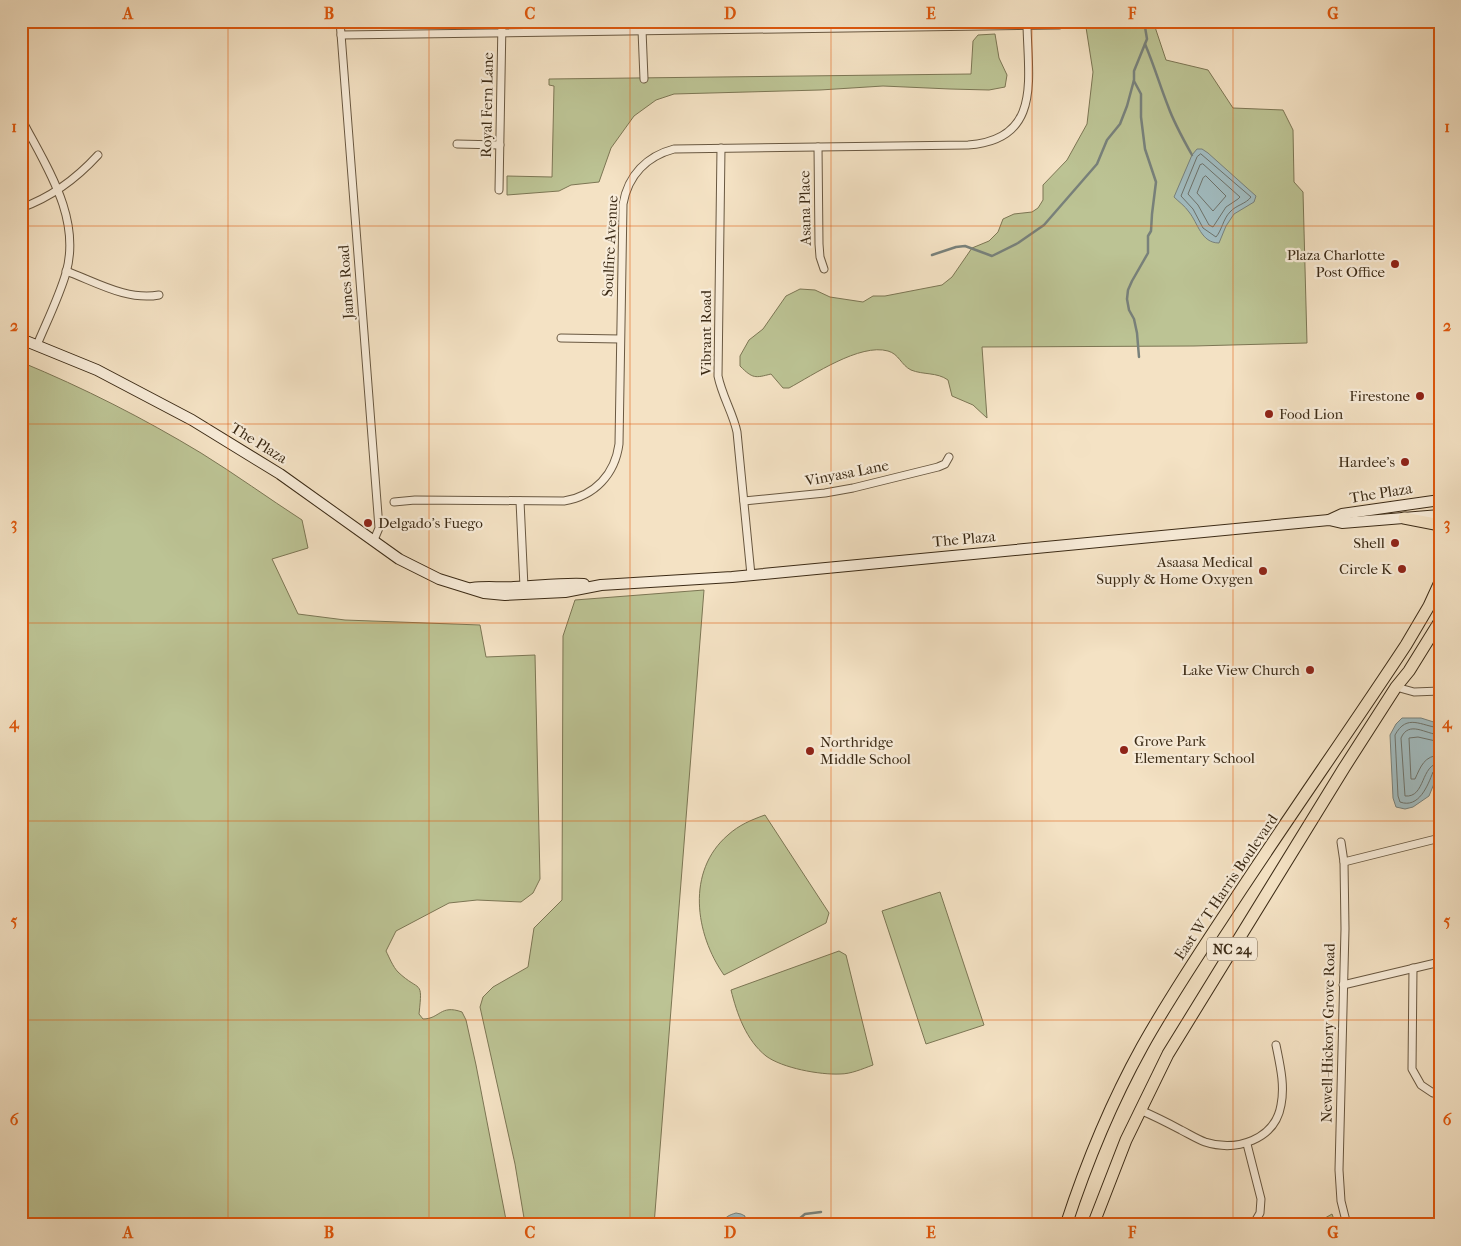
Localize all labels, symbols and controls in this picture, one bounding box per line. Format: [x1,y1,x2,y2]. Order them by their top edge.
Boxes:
text: A [122,4,134,23]
text: B [324,4,334,23]
text: C [525,4,536,23]
text: D [724,4,736,23]
text: E [926,4,936,23]
text: F [1127,4,1137,23]
text: G [1327,4,1339,23]
street label: Royal Fern Lane [477,51,497,158]
text: 1 [11,117,17,136]
text: 1 [1444,117,1450,136]
street label: Asana Place [795,170,815,247]
street label: Soulfire Avenue [598,194,622,297]
street label: James Road [334,244,358,321]
place label: Plaza Charlotte Post Office [1287,246,1386,281]
marker: Plaza Charlotte Post Office [1389,258,1401,270]
street label: Vibrant Road [697,289,715,377]
text: 2 [10,316,18,335]
text: 2 [1443,316,1451,335]
place label: Firestone [1349,387,1411,405]
marker: Firestone [1414,390,1426,402]
place label: Food Lion [1279,405,1343,423]
marker: Food Lion [1263,408,1275,420]
street label: The Plaza [227,419,291,468]
place label: Hardee's [1338,453,1395,471]
street label: Vinyasa Lane [803,456,891,490]
marker: Hardee's [1399,456,1411,468]
street label: The Plaza [1348,479,1415,507]
text: 3 [11,514,17,534]
place label: Delgado's Fuego [378,514,483,532]
text: 3 [1444,514,1450,534]
marker: Delgado's Fuego [362,517,374,529]
street label: The Plaza [932,527,997,551]
place label: Shell [1353,534,1385,552]
marker: Shell [1389,537,1401,549]
place label: Asaasa Medical Supply & Home Oxygen [1096,553,1253,588]
place label: Circle K [1339,560,1393,578]
marker: Circle K [1396,563,1408,575]
marker: Asaasa Medical Supply & Home Oxygen [1257,565,1269,577]
place label: Lake View Church [1182,661,1301,679]
marker: Lake View Church [1304,664,1316,676]
text: 4 [8,713,20,733]
text: 4 [1441,713,1453,733]
place label: Grove Park Elementary School [1134,732,1255,767]
place label: Northridge Middle School [820,733,911,768]
marker: Grove Park Elementary School [1118,744,1130,756]
marker: Northridge Middle School [804,745,816,757]
street label: East W T Harris Boulevard [1170,810,1282,963]
text: 5 [11,911,18,930]
text: 5 [1444,911,1451,930]
road number: NC 24 [1207,938,1257,961]
street label: Newell-Hickory Grove Road [1317,942,1339,1123]
text: 6 [10,1110,19,1129]
text: 6 [1443,1110,1452,1129]
text: A [122,1223,134,1242]
text: B [324,1223,334,1242]
text: C [525,1223,536,1242]
text: D [724,1223,736,1242]
text: E [926,1223,936,1242]
text: F [1127,1223,1137,1242]
text: G [1327,1223,1339,1242]

